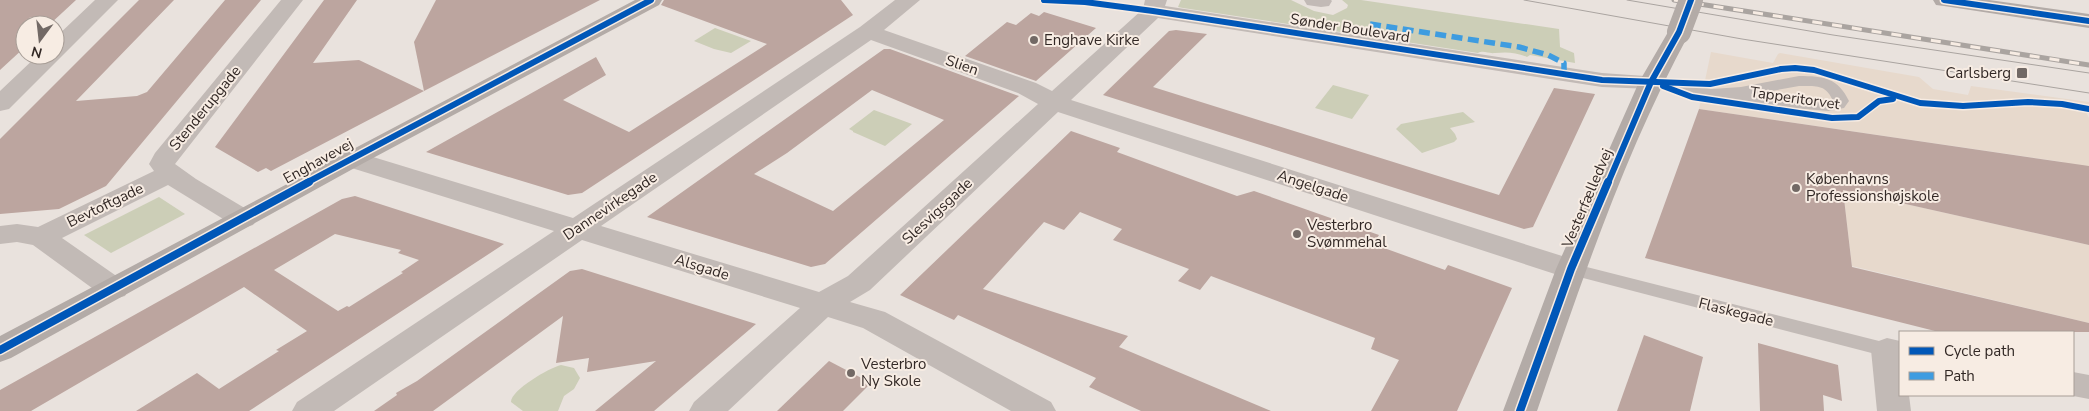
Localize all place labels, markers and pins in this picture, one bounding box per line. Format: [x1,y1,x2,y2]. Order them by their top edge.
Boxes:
place label: Enghave Kirke [1044,30,1139,50]
marker: Enghave Kirke [1028,34,1040,46]
place label: Carlsberg [1945,63,2011,83]
marker: Carlsberg [2015,66,2029,80]
place label: Københavns Professionshøjskole [1806,169,1939,206]
marker: Københavns Professionshøjskole [1790,182,1802,194]
place label: Vesterbro Svømmehal [1306,215,1387,252]
marker: Vesterbro Svømmehal [1291,228,1303,240]
place label: Vesterbro Ny Skole [860,354,926,391]
marker: Vesterbro Ny Skole [845,367,857,379]

